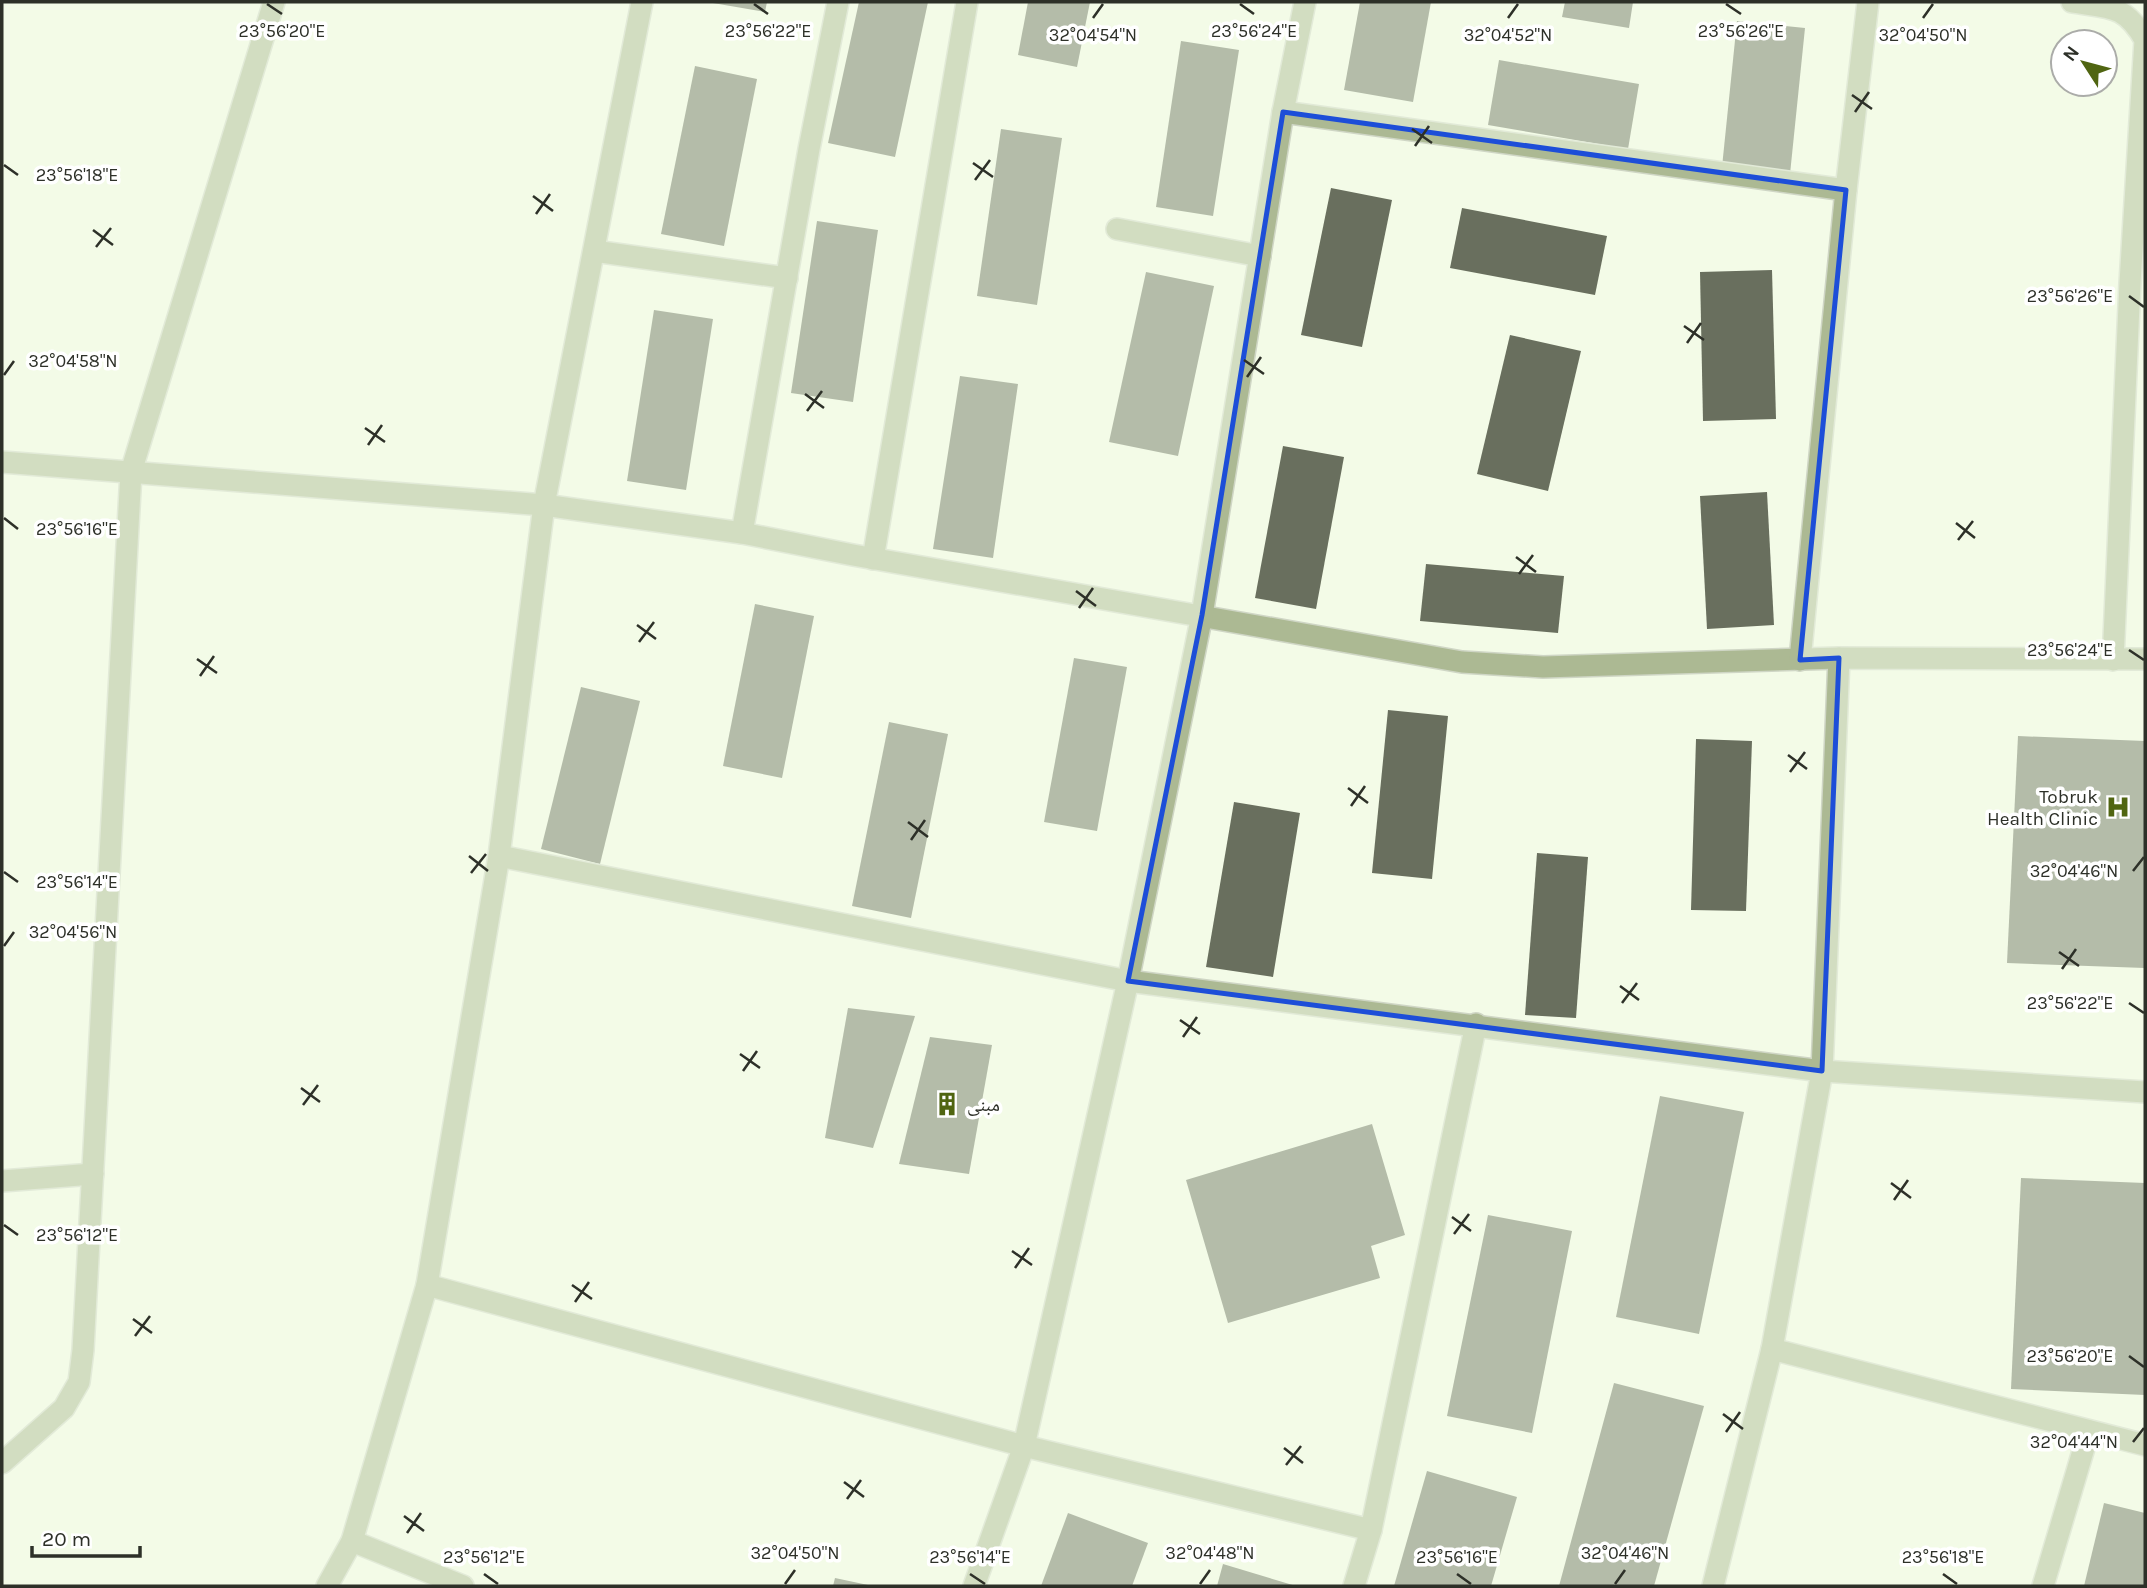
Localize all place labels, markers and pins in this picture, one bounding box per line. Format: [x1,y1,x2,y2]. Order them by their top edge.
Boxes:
place label: Tobruk Health Clinic [1987,786,2098,830]
hospital icon: Tobruk Health Clinic [2104,793,2132,821]
building icon: مبنى [933,1090,961,1118]
place label: مبنى [967,1094,1000,1116]

